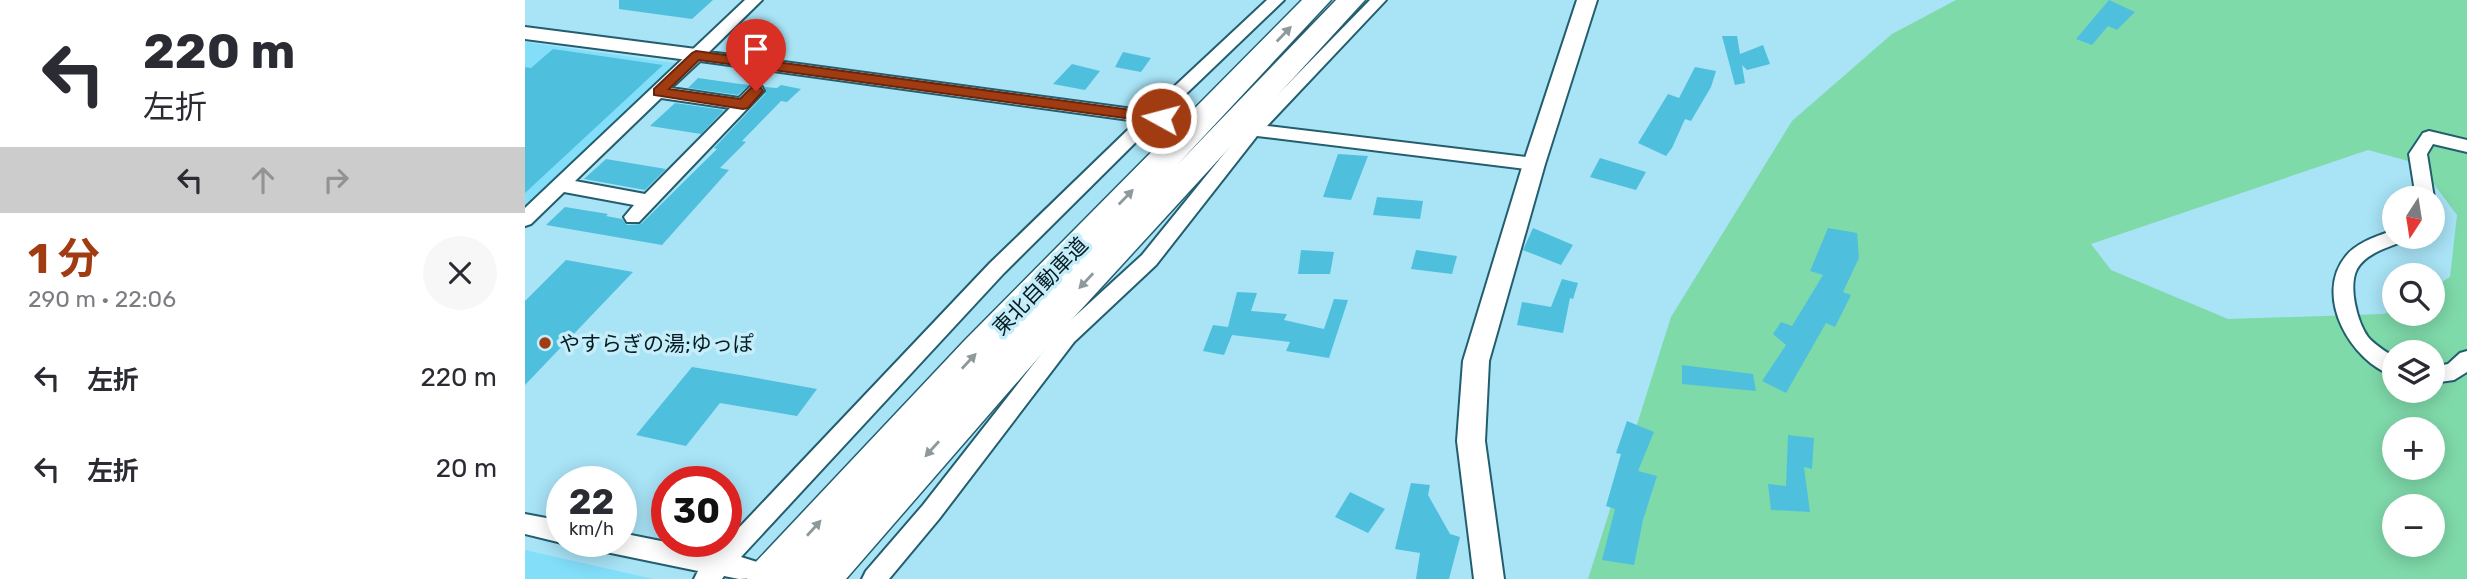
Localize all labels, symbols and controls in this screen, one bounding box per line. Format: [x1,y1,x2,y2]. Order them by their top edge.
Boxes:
pin [726,19,786,91]
text: 220 m [143,22,295,80]
one-way arrow [1276,25,1293,42]
icon: left [28,28,119,119]
icon: arrive [737,30,775,68]
position arrow [1124,81,1198,155]
text: 左折 [143,88,207,126]
icon: left [171,161,209,199]
icon: ahead [244,161,282,199]
icon: right [317,161,355,199]
north arrow [2382,186,2445,248]
map controls [2382,186,2445,557]
one-way arrow [1117,189,1133,206]
street label: 東北自動車道 [987,232,1093,340]
text: 1 分 [28,234,100,284]
button: close [423,236,497,310]
button: search [2382,263,2445,326]
one-way arrow [1078,272,1094,289]
text: 290 m · 22:06 [28,285,176,313]
place label: やすらぎの湯;ゆっぽ [559,331,754,356]
marker: やすらぎの湯;ゆっぽ [537,335,553,351]
button: layers [2382,340,2445,403]
one-way arrow [960,353,976,370]
icon: left [28,359,66,397]
text: 220 m [420,362,497,393]
text: 左折 [87,365,139,396]
button: + [2382,417,2445,480]
one-way arrow [924,440,940,458]
icon: left [28,450,66,488]
text: 20 m [436,453,497,484]
text: 左折 [87,456,139,487]
speed limit sign: 30 [651,466,742,557]
text: 22 [569,481,614,523]
button: − [2382,494,2445,557]
text: km/h [569,518,614,540]
one-way arrow [806,519,822,537]

